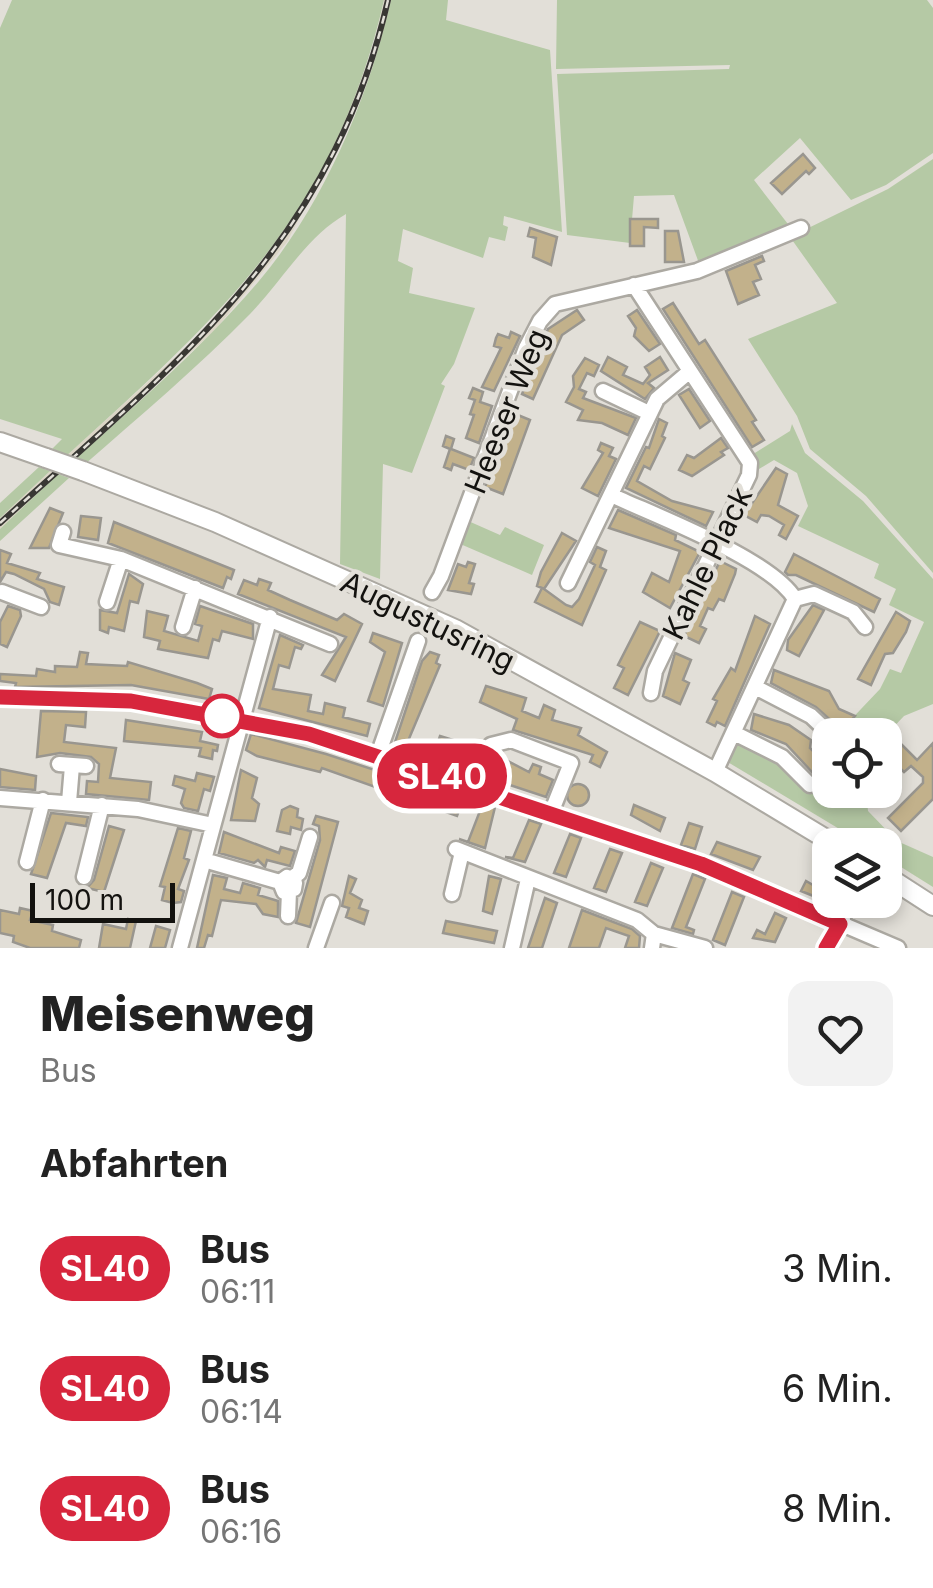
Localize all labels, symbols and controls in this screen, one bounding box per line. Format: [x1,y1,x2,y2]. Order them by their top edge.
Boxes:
street label: Heeser Weg [457,323,555,499]
street label: Kahle Plack [655,481,760,645]
street label: Augustusring [335,563,521,679]
unlabelled marker [201,695,243,737]
map controls [812,718,902,918]
button: locate [812,718,902,808]
line badge: SL40 [372,744,512,808]
text: SL40 [397,755,487,797]
button: layers [812,828,902,918]
scale bar [30,878,175,923]
text: 100 m [45,883,124,917]
button: heart [788,981,893,1086]
text: Meisenweg [40,984,315,1043]
text: Bus [40,1051,97,1090]
text: Abfahrten [40,1140,228,1186]
text: Bus [200,1226,270,1272]
text: 3 Min. [782,1245,893,1291]
text: SL40 [60,1247,150,1289]
text: 06:11 [200,1272,275,1311]
text: Bus [200,1346,270,1392]
text: 6 Min. [782,1365,893,1411]
text: SL40 [60,1367,150,1409]
text: 06:14 [200,1392,283,1431]
text: Bus [200,1466,270,1512]
text: 8 Min. [782,1485,893,1531]
text: SL40 [60,1487,150,1529]
text: 06:16 [200,1512,282,1551]

